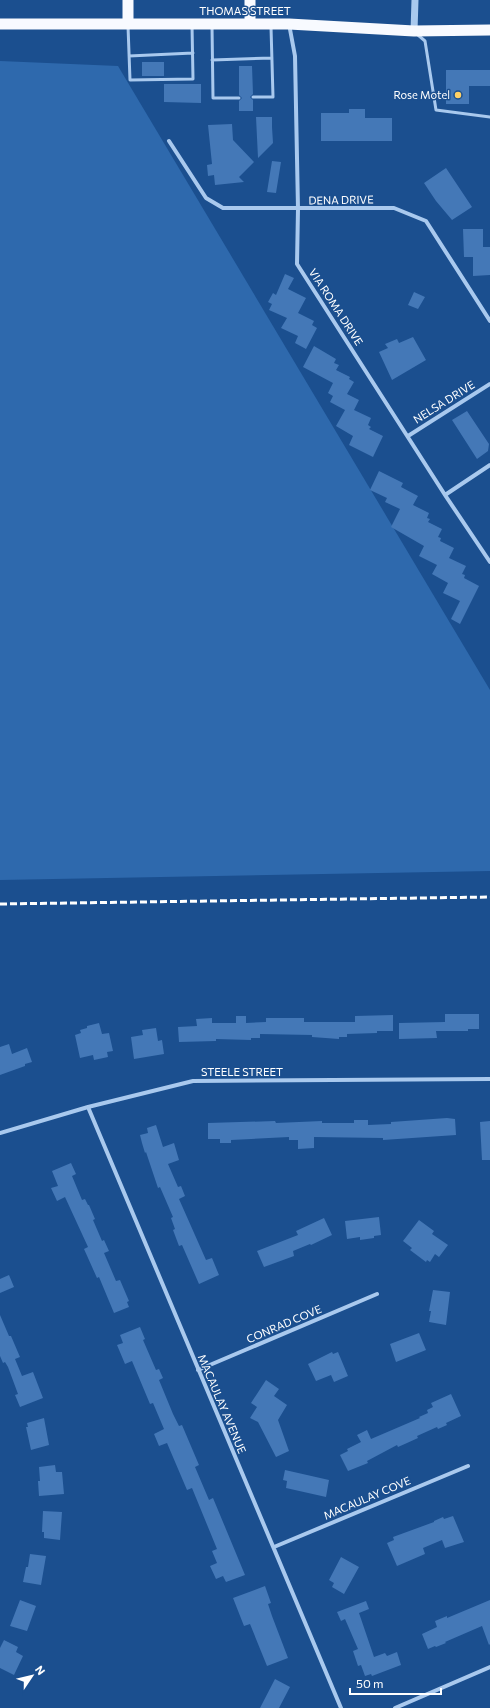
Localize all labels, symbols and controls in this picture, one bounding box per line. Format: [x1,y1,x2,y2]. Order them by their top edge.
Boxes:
street label: THOMAS STREET [199,4,291,17]
place label: Rose Motel [394,88,450,101]
marker: Rose Motel [453,90,463,100]
street label: DENA DRIVE [308,192,374,207]
street label: VIA ROMA DRIVE [307,266,366,348]
street label: NELSA DRIVE [411,378,477,426]
street label: STEELE STREET [201,1065,283,1078]
street label: CONRAD COVE [244,1302,323,1345]
street label: MACAULAY AVENUE [196,1352,249,1455]
street label: MACAULAY COVE [321,1473,412,1522]
north arrow [12,1656,52,1696]
text: N [33,1663,48,1677]
scale bar [350,1670,441,1696]
text: 50 m [356,1676,384,1690]

